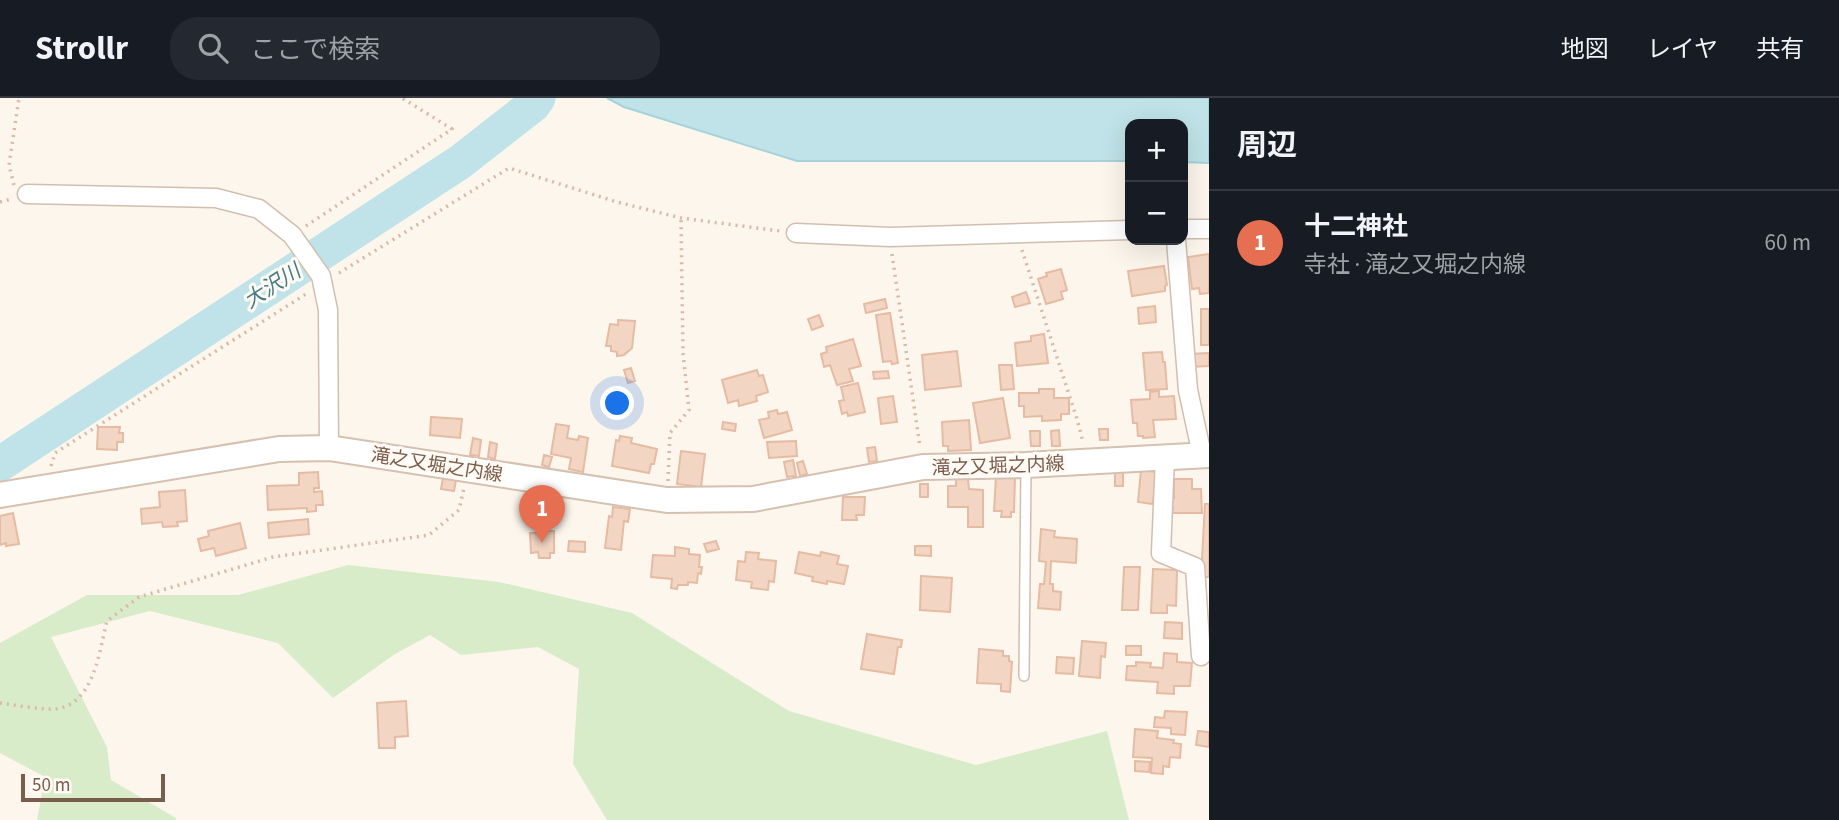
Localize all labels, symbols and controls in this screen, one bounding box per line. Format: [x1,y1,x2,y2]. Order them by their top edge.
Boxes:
search box [170,17,660,80]
text: Strollr [35,25,128,72]
icon: search [194,29,232,67]
text: ここで検索 [250,31,380,68]
text: 地図 [1561,32,1609,67]
text: レイヤ [1647,32,1718,67]
text: 共有 [1756,32,1804,67]
map controls [1125,119,1188,245]
button: + [1125,119,1188,182]
text: 周辺 [1237,124,1297,167]
button: − [1125,182,1188,245]
text: 十二神社 [1304,208,1408,245]
text: 1 [1254,226,1266,259]
text: 60 m [1764,226,1811,259]
text: 寺社 · 滝之又堀之内線 [1304,248,1526,281]
water label: 大沢川 [237,255,308,316]
your location [600,386,634,420]
street label: 滝之又堀之内線 [369,442,505,489]
street label: 滝之又堀之内線 [931,451,1065,482]
pin: 1 [519,485,565,543]
scale bar [21,771,164,803]
text: 50 m [32,772,70,799]

